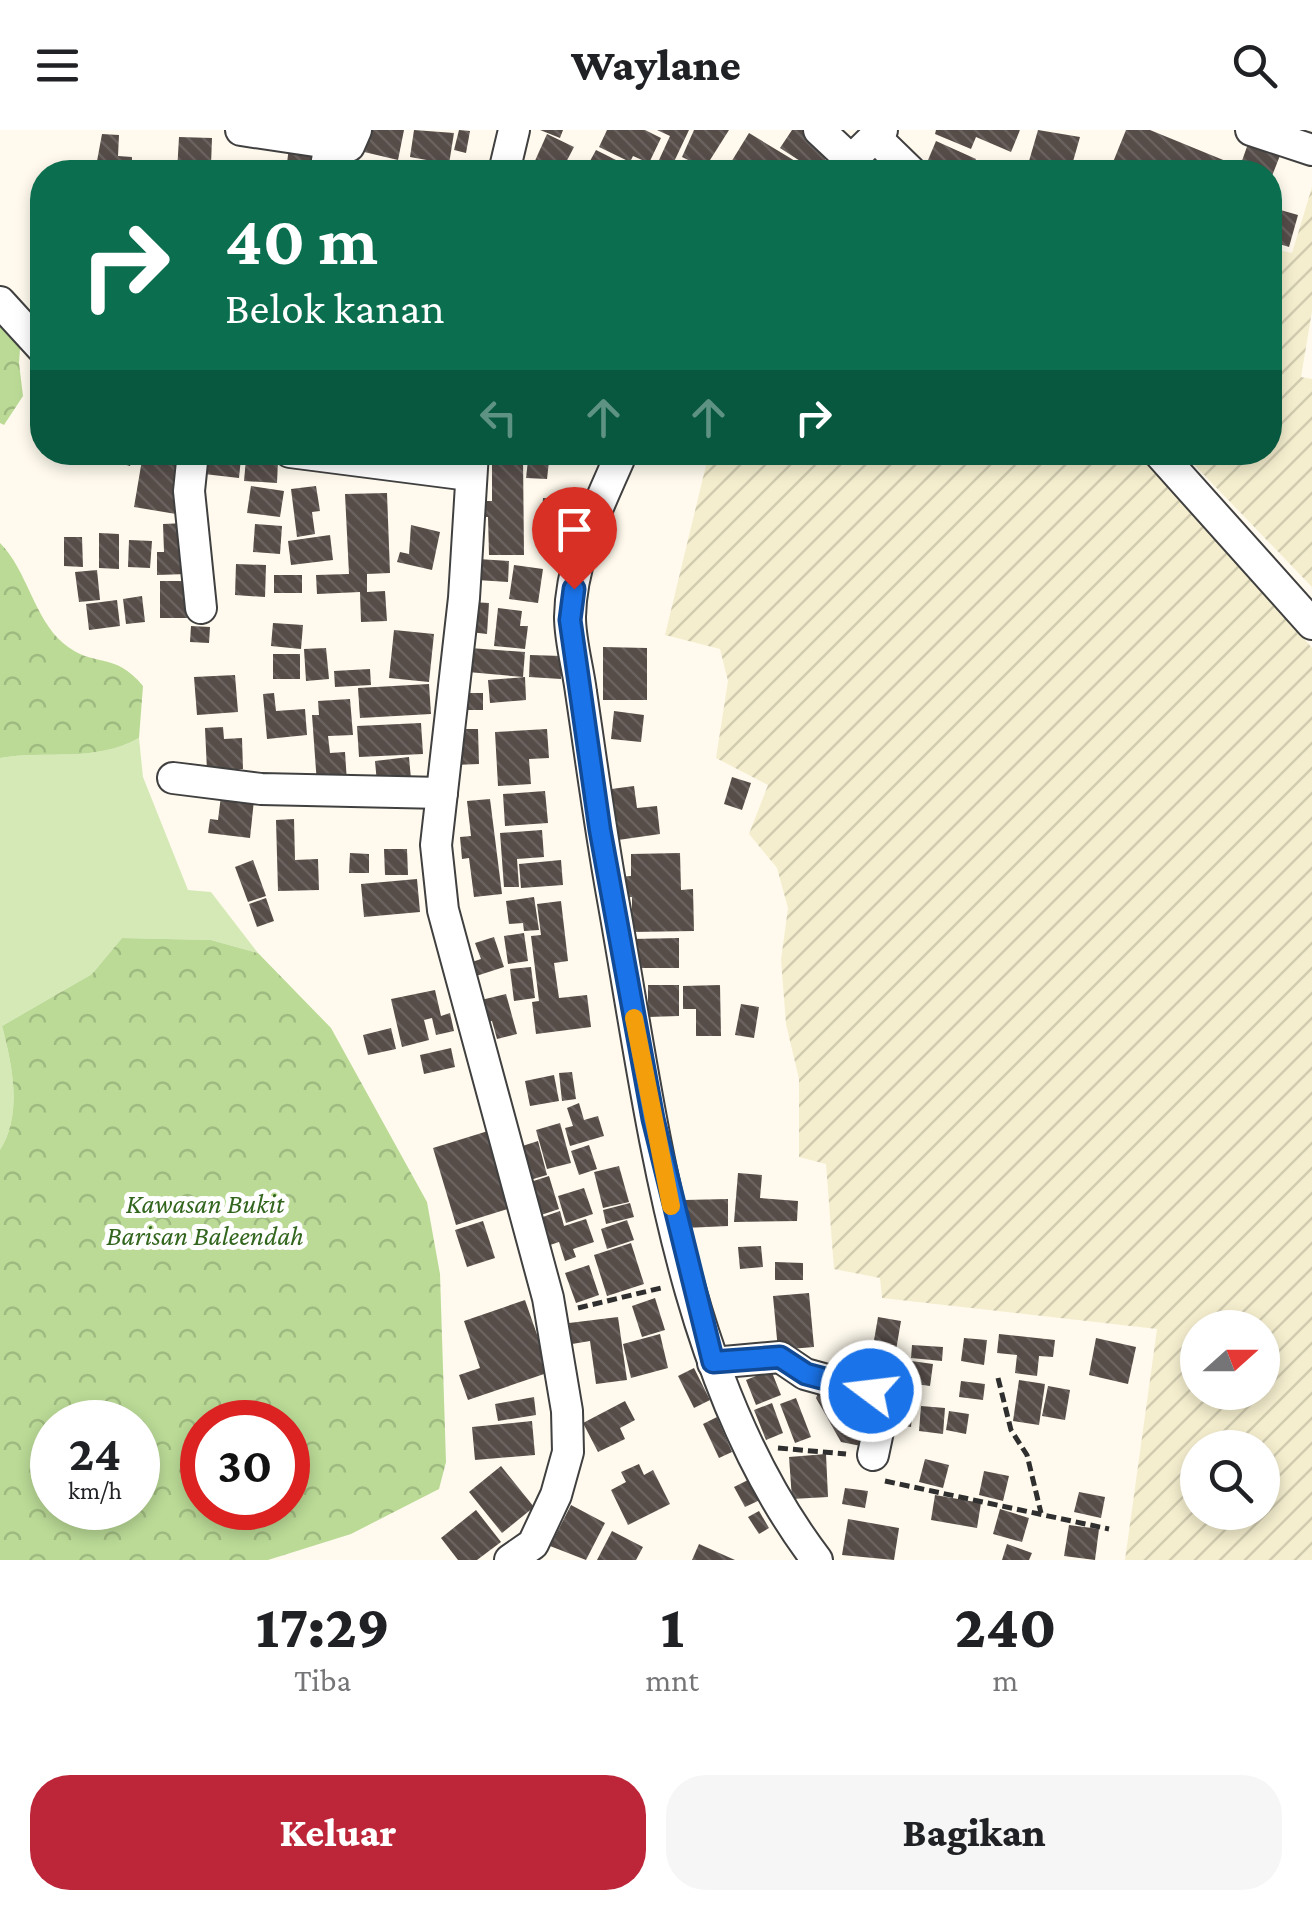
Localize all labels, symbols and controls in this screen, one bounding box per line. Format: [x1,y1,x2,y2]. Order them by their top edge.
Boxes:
icon: menu [30,38,85,93]
icon: search [1227,38,1282,93]
text: Waylane [571,40,741,90]
icon: right [60,200,190,330]
text: 40 m [225,201,378,279]
text: Belok kanan [225,283,445,333]
icon: left [471,390,526,445]
icon: ahead [576,390,631,445]
icon: ahead [681,390,736,445]
icon: right [786,390,841,445]
pin [532,487,617,590]
icon: arrive [547,502,602,557]
park label: Kawasan Bukit Barisan Baleendah [106,1188,304,1251]
north arrow [1180,1310,1280,1410]
map controls [1180,1310,1280,1530]
position arrow [819,1339,923,1443]
speed limit sign: 30 [180,1400,310,1530]
text: 24 [69,1425,121,1481]
button: search [1180,1430,1280,1530]
text: km/h [68,1477,122,1504]
text: 17:29 [256,1593,390,1660]
text: 1 [660,1593,684,1660]
text: 240 [954,1593,1056,1660]
text: Tiba [294,1662,351,1698]
text: mnt [645,1662,699,1698]
text: m [993,1662,1018,1698]
button: Keluar [30,1775,646,1890]
button: Bagikan [666,1775,1282,1890]

